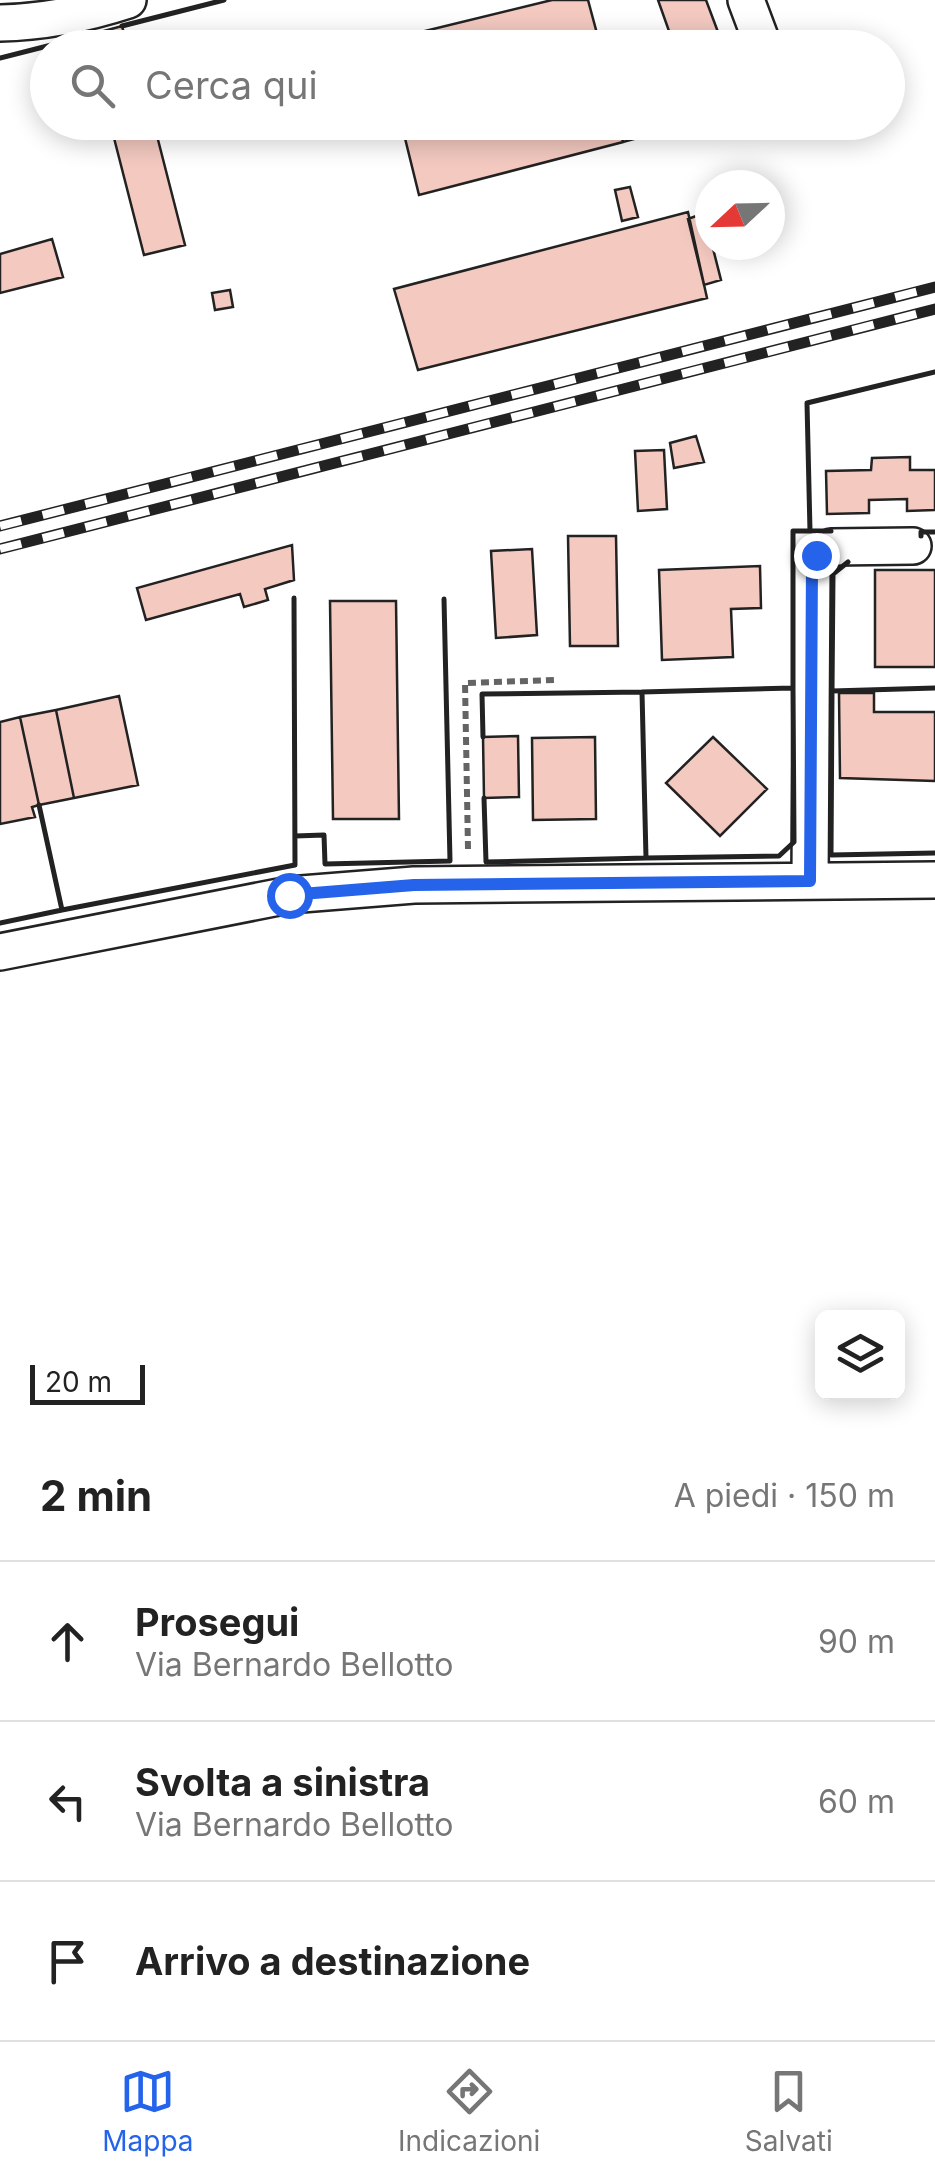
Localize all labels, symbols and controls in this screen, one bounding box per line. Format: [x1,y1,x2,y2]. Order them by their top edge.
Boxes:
search box [30,30,905,140]
icon: search [65,58,120,113]
text: Cerca qui [145,62,318,108]
north arrow [695,170,785,260]
route end [794,533,840,579]
route start [267,873,313,919]
map controls [815,1310,905,1400]
button: layers [815,1310,905,1400]
scale bar [30,1360,145,1404]
text: 20 m [45,1365,112,1399]
text: 2 min [40,1470,152,1521]
text: A piedi · 150 m [674,1476,895,1515]
text: Prosegui [135,1599,299,1645]
icon: ahead [40,1614,95,1669]
text: 90 m [818,1622,895,1661]
text: Via Bernardo Bellotto [135,1645,453,1684]
text: Svolta a sinistra [135,1759,430,1805]
icon: left [40,1774,95,1829]
text: 60 m [818,1782,895,1821]
text: Via Bernardo Bellotto [135,1805,453,1844]
icon: arrive [40,1934,95,1989]
text: Arrivo a destinazione [135,1938,530,1984]
tab: Mappa [102,2064,194,2158]
tab: Indicazioni [398,2064,540,2158]
tab: Salvati [745,2064,833,2158]

